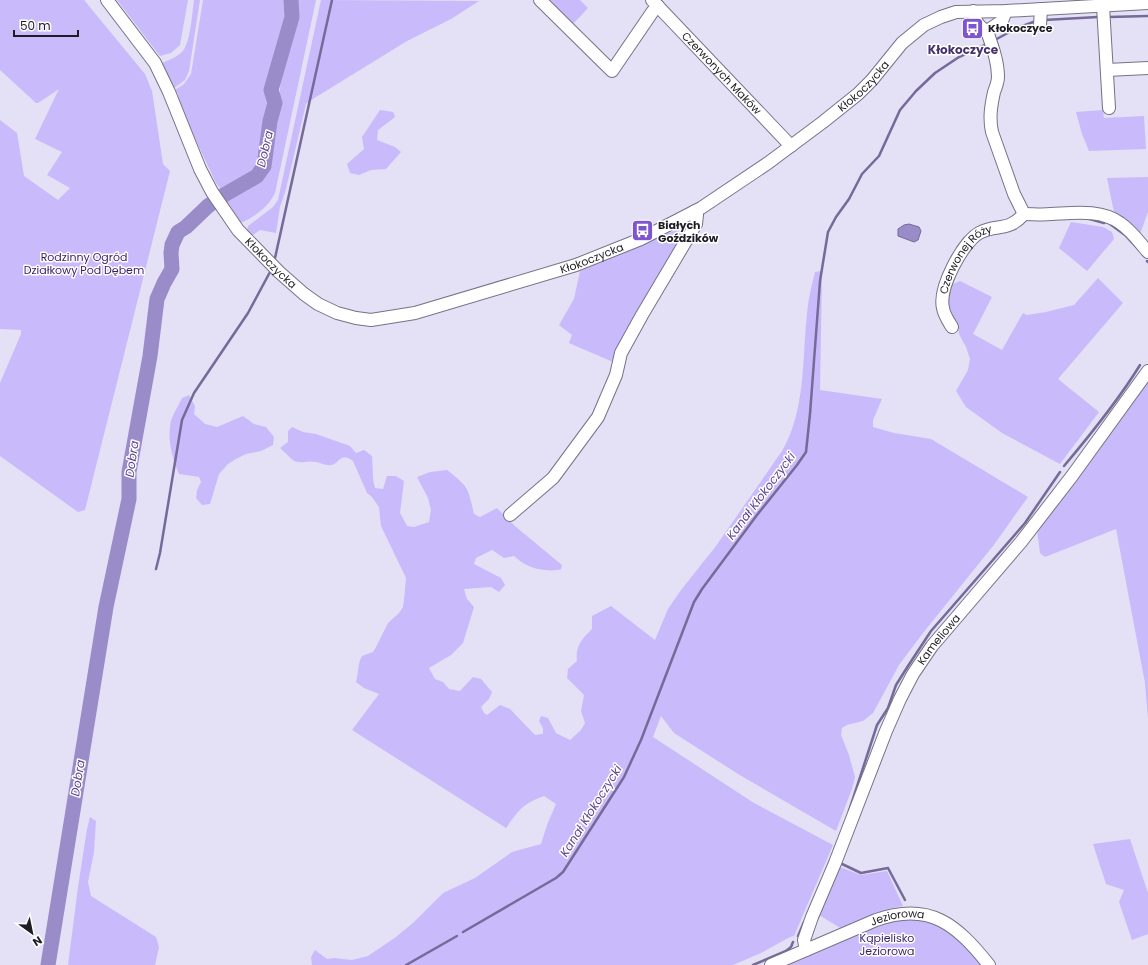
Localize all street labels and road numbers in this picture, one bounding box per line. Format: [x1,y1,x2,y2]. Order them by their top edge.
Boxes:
street label: Czerwonych Maków [678,28,765,118]
street label: Kłokoczycka [834,57,893,115]
street label: Czerwonej Róży [935,220,994,296]
street label: Kłokoczycka [241,234,300,292]
street label: Kłokoczycka [558,239,626,277]
street label: Kameliowa [913,610,964,668]
street label: Jeziorowa [868,905,926,930]

